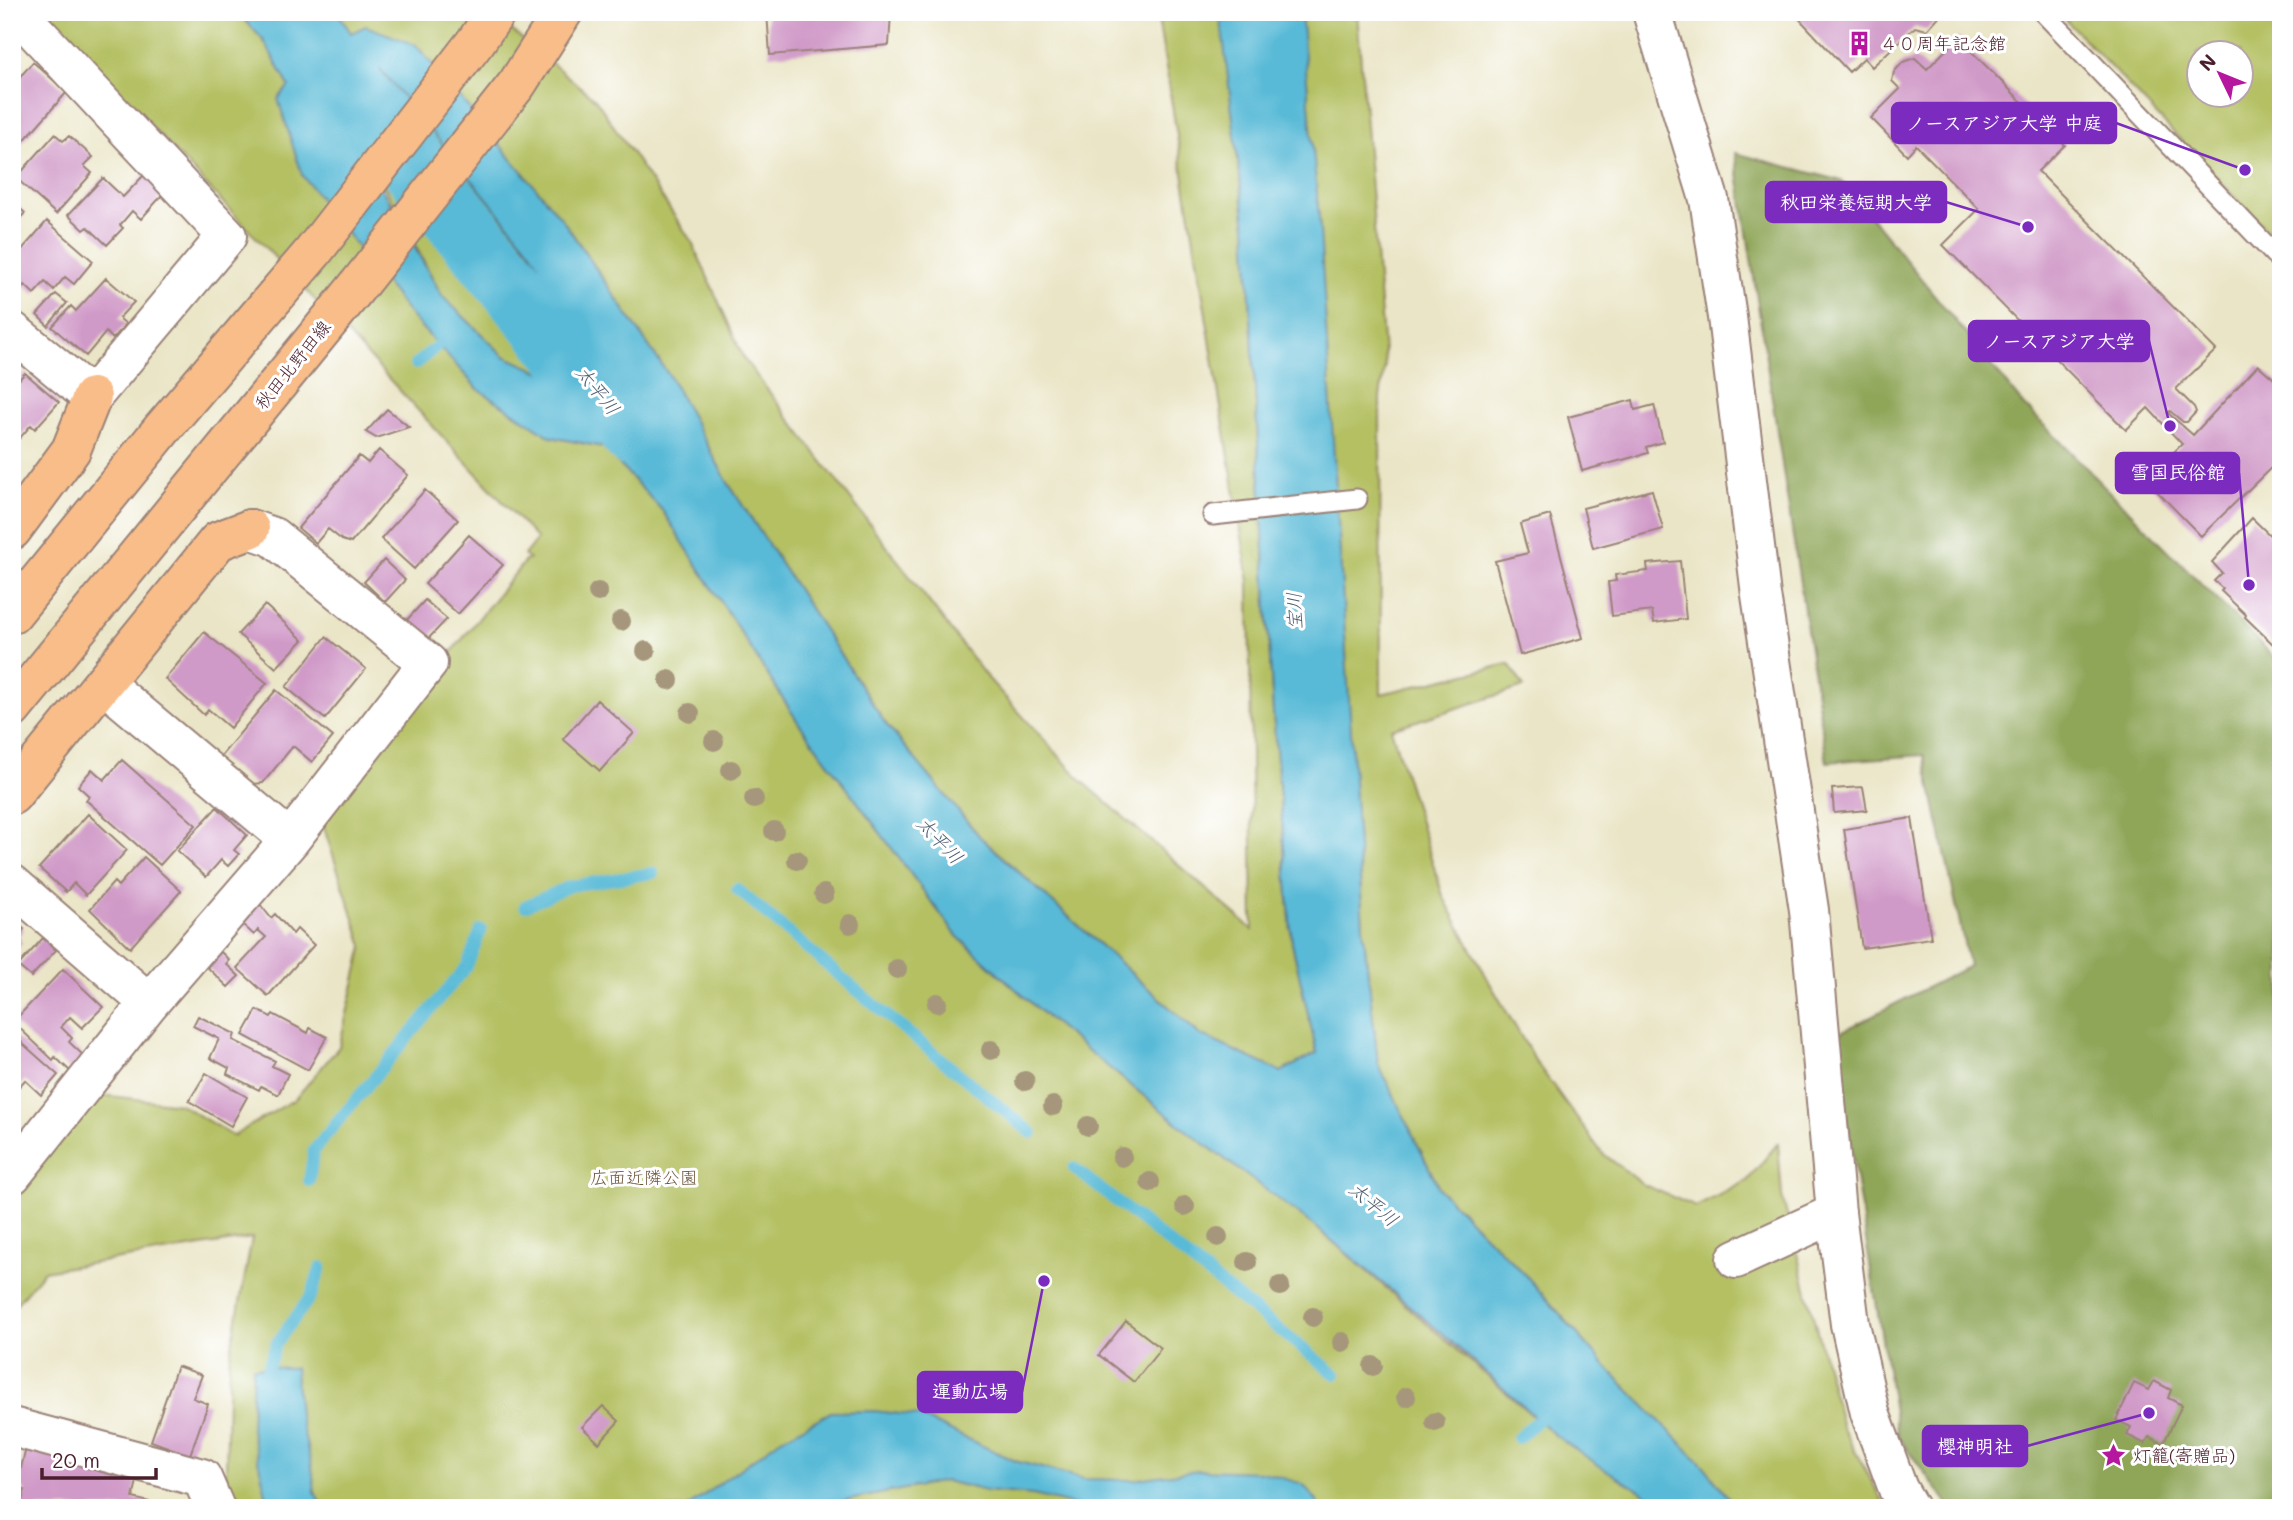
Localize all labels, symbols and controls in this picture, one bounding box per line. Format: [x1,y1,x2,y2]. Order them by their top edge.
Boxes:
building icon: ４０周年記念館 [1846,30,1874,58]
place label: ４０周年記念館 [1880,31,2006,55]
north arrow [2184,38,2254,108]
text: N [2193,48,2221,76]
callout: ノースアジア大学 中庭 [1892,103,2116,143]
text: ノースアジア大学 中庭 [1906,110,2102,135]
callout: 秋田栄養短期大学 [1766,182,1946,222]
text: 秋田栄養短期大学 [1780,189,1932,214]
street label: 秋田北野田線 [249,315,336,414]
callout: ノースアジア大学 [1969,321,2149,361]
text: ノースアジア大学 [1983,328,2135,353]
water label: 太平川 [571,360,626,420]
callout: 雪国民俗館 [2116,453,2239,493]
text: 雪国民俗館 [2130,459,2226,484]
water label: 宝川 [1280,592,1307,630]
water label: 太平川 [912,810,969,869]
park label: 広面近隣公園 [590,1165,698,1189]
water label: 太平川 [1344,1176,1404,1232]
callout: 運動広場 [918,1372,1022,1412]
text: 運動広場 [932,1378,1008,1403]
callout: 櫻神明社 [1923,1426,2027,1466]
text: 櫻神明社 [1937,1433,2013,1458]
scale bar [42,1436,156,1480]
place icon: 灯籠(寄贈品) [2099,1442,2127,1470]
place label: 灯籠(寄贈品) [2133,1443,2235,1467]
text: 20 m [52,1446,100,1473]

